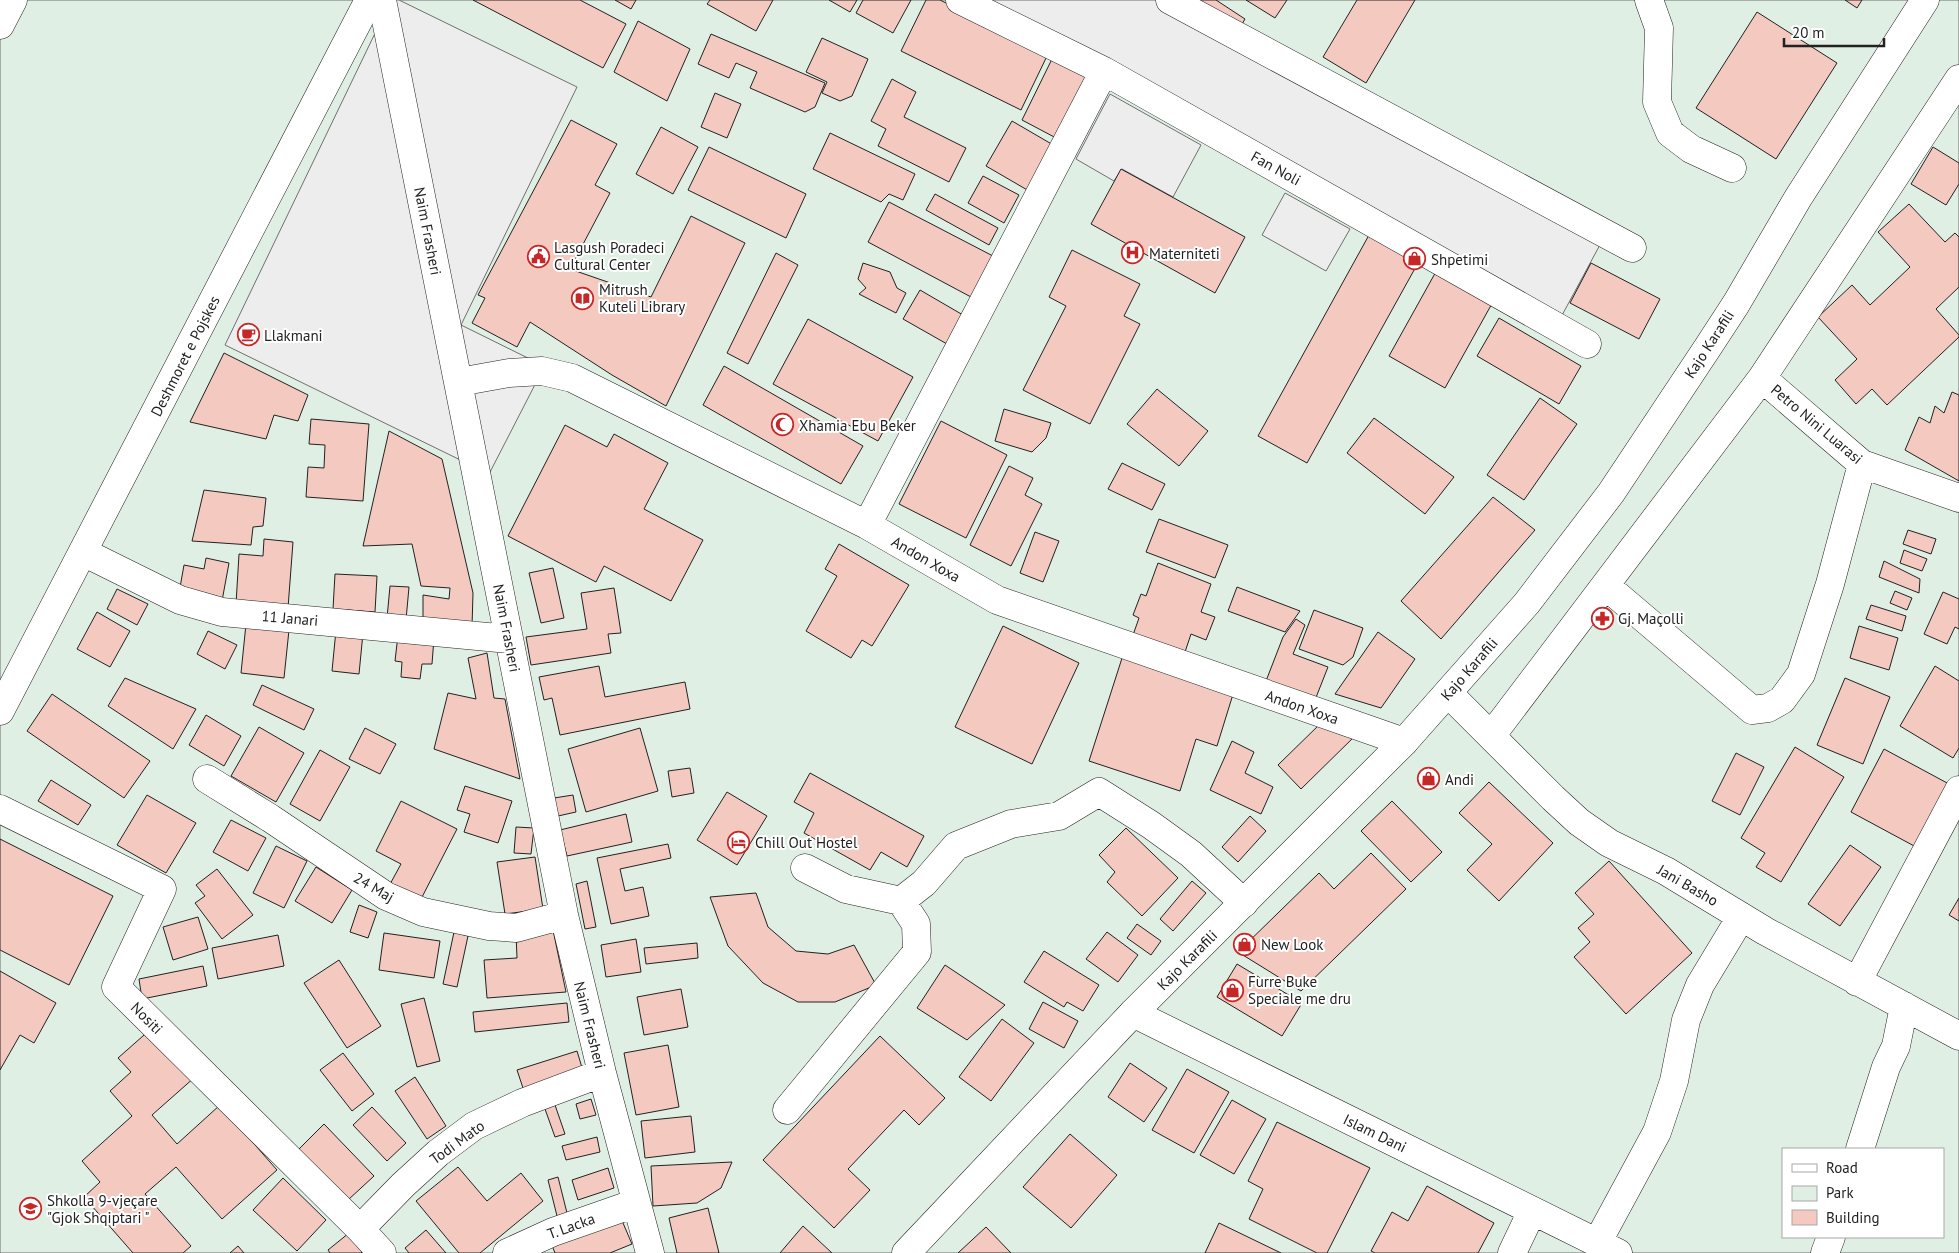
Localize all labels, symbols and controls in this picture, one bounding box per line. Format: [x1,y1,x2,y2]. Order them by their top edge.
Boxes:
scale bar [1784,15,1884,47]
text: 20 m [1792,23,1825,42]
street label: Fan Noli [1248,147,1304,189]
street label: Naim Frasheri [410,185,446,277]
place label: Lasgush Poradeci Cultural Center [554,238,665,274]
hospital icon: Materniteti [1121,241,1145,265]
public building icon: Lasgush Poradeci Cultural Center [526,244,550,268]
place label: Materniteti [1149,244,1220,263]
shop icon: Shpetimi [1403,247,1427,271]
place label: Shpetimi [1431,250,1488,269]
place label: Mitrush Kuteli Library [599,280,685,316]
library icon: Mitrush Kuteli Library [571,286,595,310]
street label: Deshmoret e Pojskes [146,293,224,419]
street label: Kajo Karafili [1680,306,1738,382]
cafe icon: Llakmani [236,323,260,347]
place label: Llakmani [264,326,323,345]
street label: Petro Nini Luarasi [1767,380,1867,468]
mosque icon: Xhamia Ebu Beker [771,413,795,437]
place label: Xhamia Ebu Beker [799,416,916,435]
street label: Andon Xoxa [888,532,964,586]
street label: Naim Frasheri [489,582,525,674]
street label: 11 Janari [261,606,319,630]
pharmacy icon: Gj. Maçolli [1590,606,1614,630]
place label: Gj. Maçolli [1618,609,1684,628]
street label: Kajo Karafili [1436,634,1502,704]
street label: Andon Xoxa [1263,686,1341,728]
shop icon: Andi [1417,767,1441,791]
place label: Andi [1445,770,1474,789]
hotel icon: Chill Out Hostel [727,830,751,854]
place label: Chill Out Hostel [755,833,858,852]
street label: Jani Basho [1653,860,1722,910]
street label: 24 Maj [350,868,398,906]
street label: Kajo Karafili [1153,926,1221,994]
shop icon: New Look [1233,932,1257,956]
place label: New Look [1261,935,1324,954]
place label: Furre Buke Speciale me dru [1248,972,1351,1008]
shop icon: Furre Buke Speciale me dru [1220,978,1244,1002]
street label: Naim Frasheri [570,979,610,1071]
street label: Nositi [127,998,167,1038]
street label: Islam Dani [1340,1110,1410,1156]
street label: Todi Mato [426,1116,488,1168]
legend [1782,1148,1944,1238]
text: Road [1826,1158,1858,1177]
text: Park [1826,1183,1854,1202]
place label: Shkolla 9-vjeçare "Gjok Shqiptari " [47,1191,158,1227]
school or university icon: Shkolla 9-vjeçare "Gjok Shqiptari " [19,1197,43,1221]
text: Building [1826,1208,1880,1227]
street label: T. Lacka [545,1209,597,1243]

